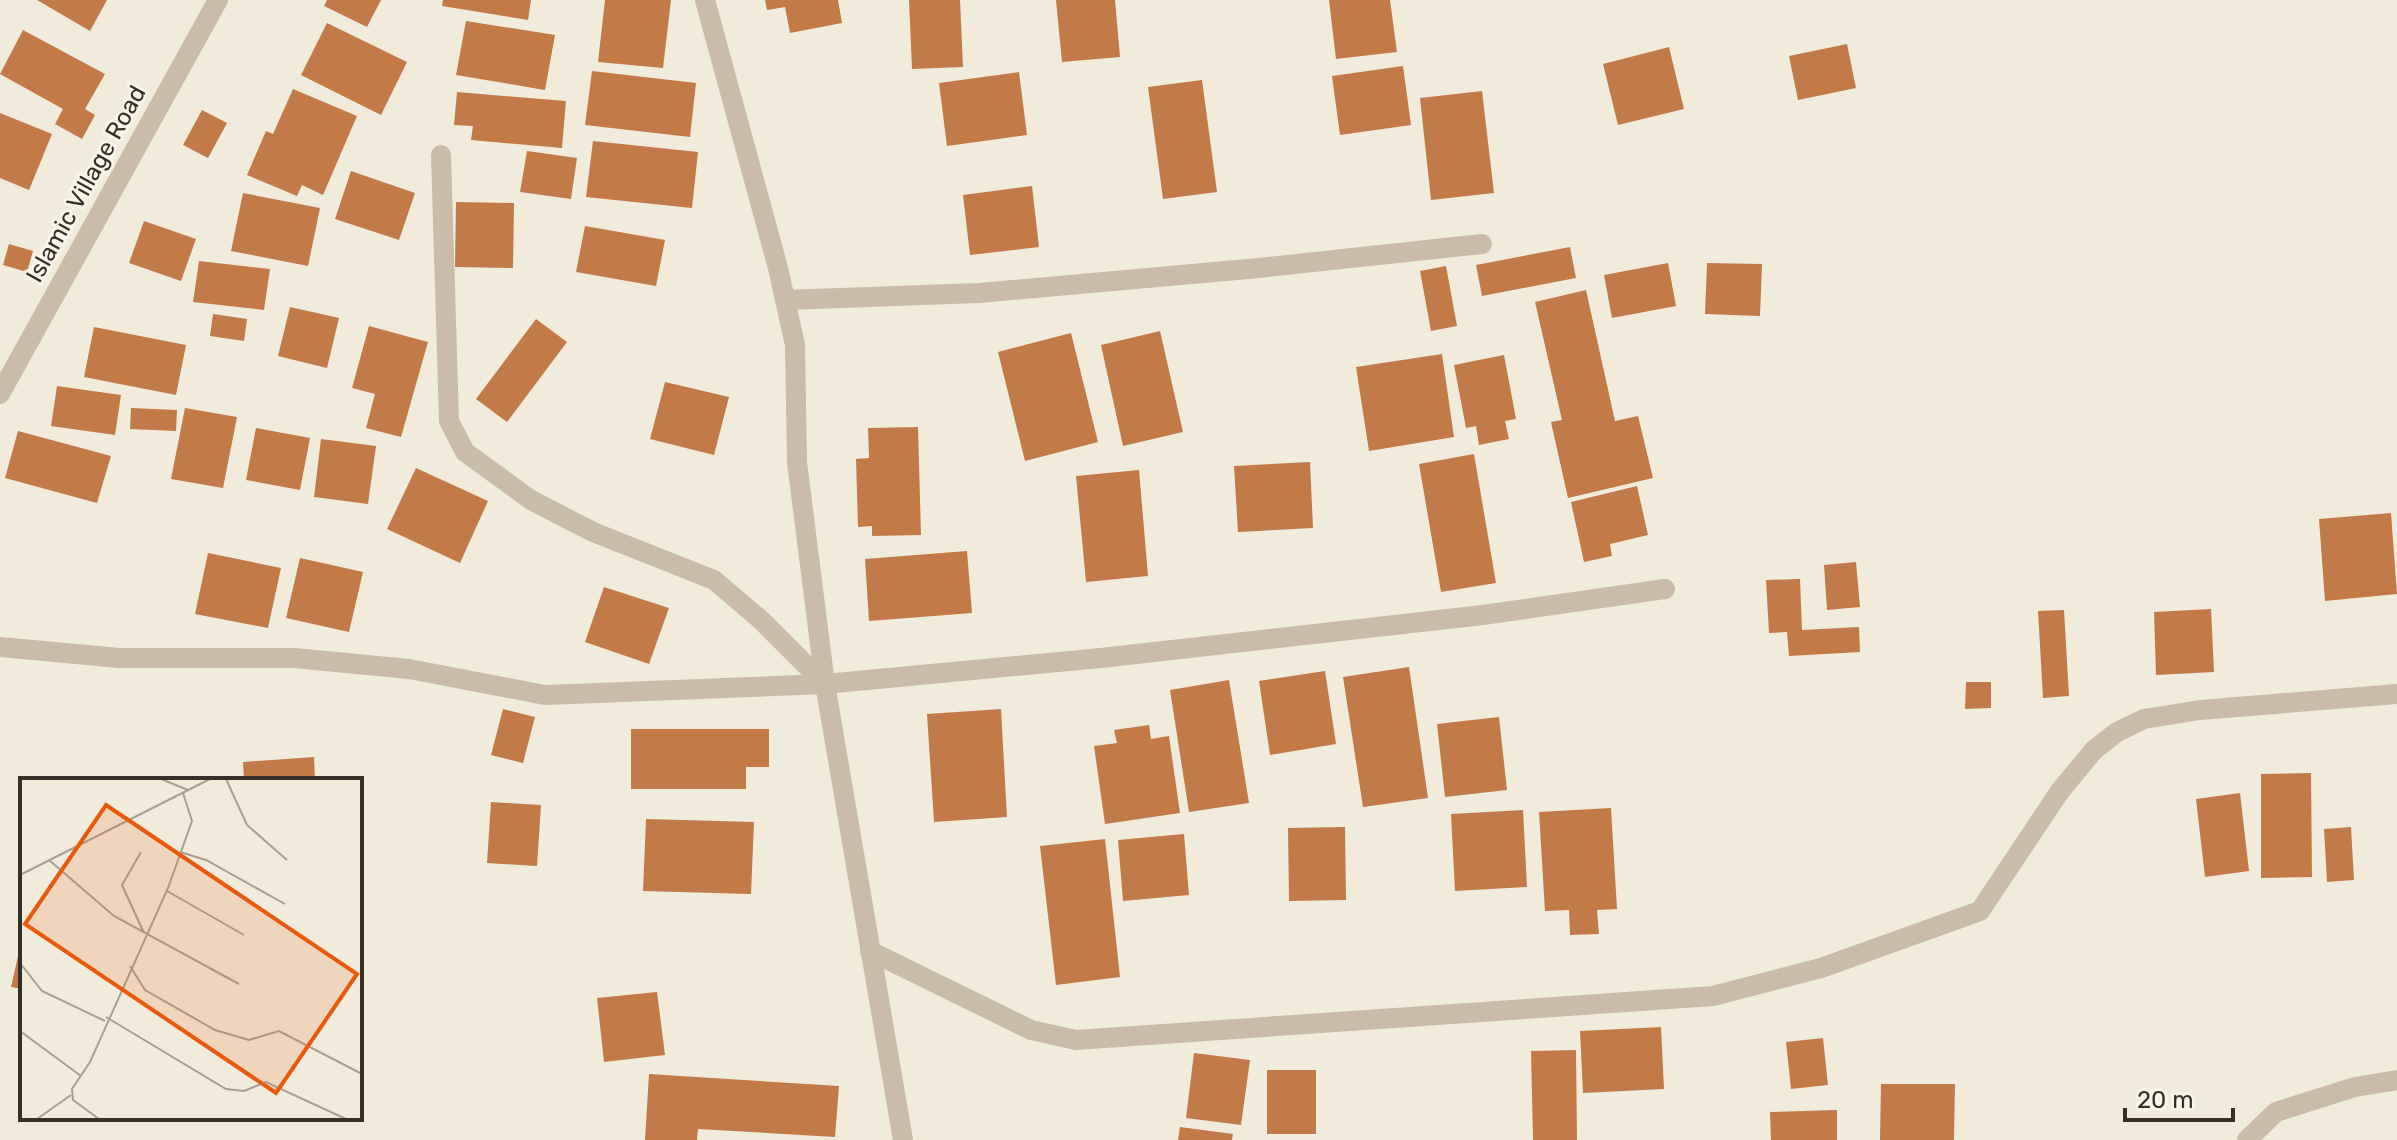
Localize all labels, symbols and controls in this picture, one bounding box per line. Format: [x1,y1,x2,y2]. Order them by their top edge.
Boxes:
street label: Islamic Village Road [20,81,152,287]
inset map [20,778,362,1120]
scale bar [2125,1072,2233,1122]
text: 20 m [2137,1086,2194,1114]

